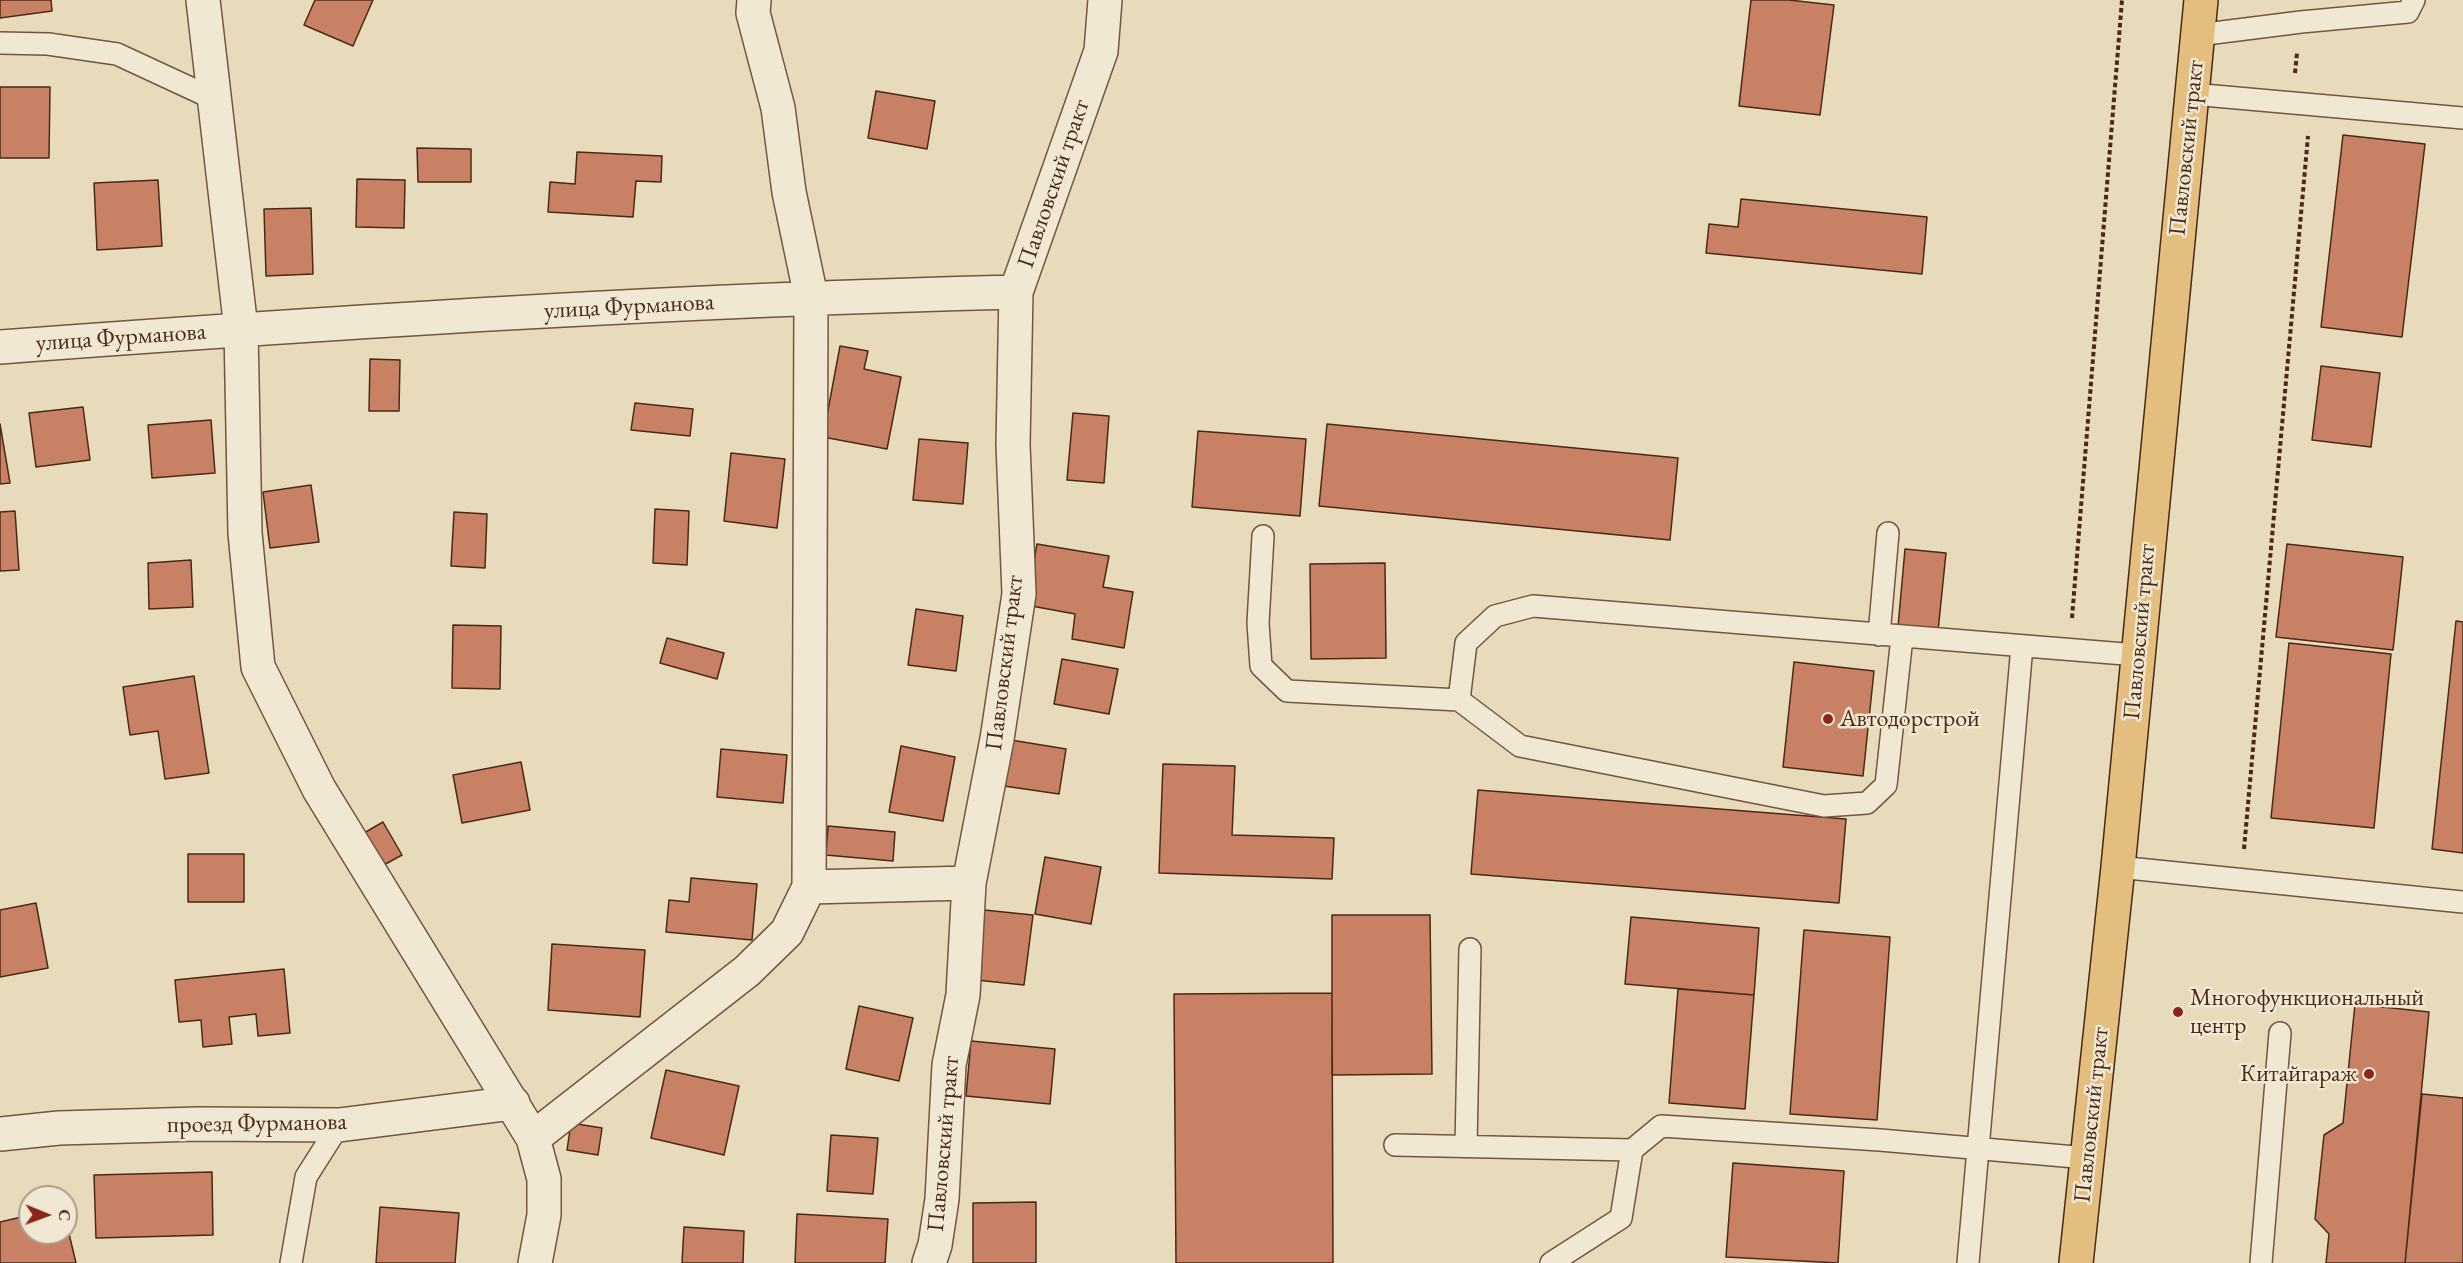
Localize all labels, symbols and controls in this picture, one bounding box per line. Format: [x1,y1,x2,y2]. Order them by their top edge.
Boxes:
street label: Павловский тракт [2163,59,2211,237]
street label: Павловский тракт [1012,96,1096,272]
street label: улица Фурманова [543,288,715,326]
street label: улица Фурманова [35,318,207,358]
street label: Павловский тракт [2118,543,2162,721]
street label: Павловский тракт [980,574,1030,752]
place label: Автодорстрой [1840,705,1980,733]
marker: Автодорстрой [1821,712,1835,726]
place label: Многофункциональный центр [2190,984,2424,1040]
marker: Многофункциональный центр [2171,1005,2185,1019]
street label: Павловский тракт [2068,1026,2116,1204]
street label: Павловский тракт [922,1055,966,1233]
place label: Китайгараж [2240,1060,2357,1088]
marker: Китайгараж [2362,1067,2376,1081]
street label: проезд Фурманова [167,1108,347,1140]
north arrow [18,1185,78,1245]
text: С [54,1209,75,1221]

